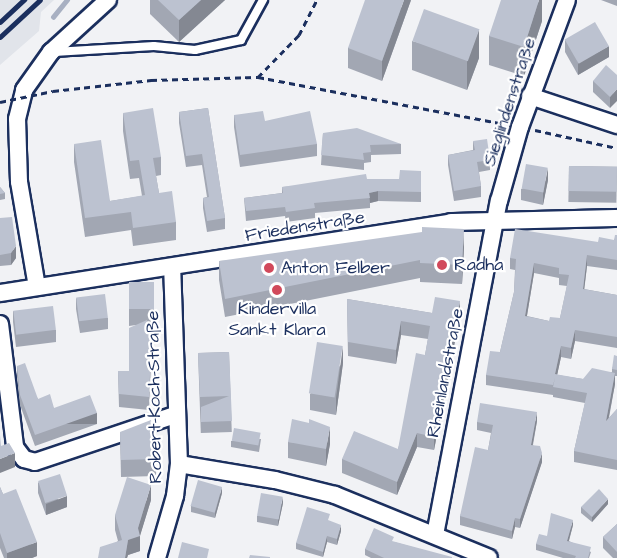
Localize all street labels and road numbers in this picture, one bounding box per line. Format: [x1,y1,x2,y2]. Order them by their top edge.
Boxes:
street label: Sieglindenstraße [479,35,541,169]
street label: Friedenstraße [244,207,366,247]
street label: Rheinlandstraße [423,306,469,440]
street label: Robert-Koch-Straße [143,310,167,484]

